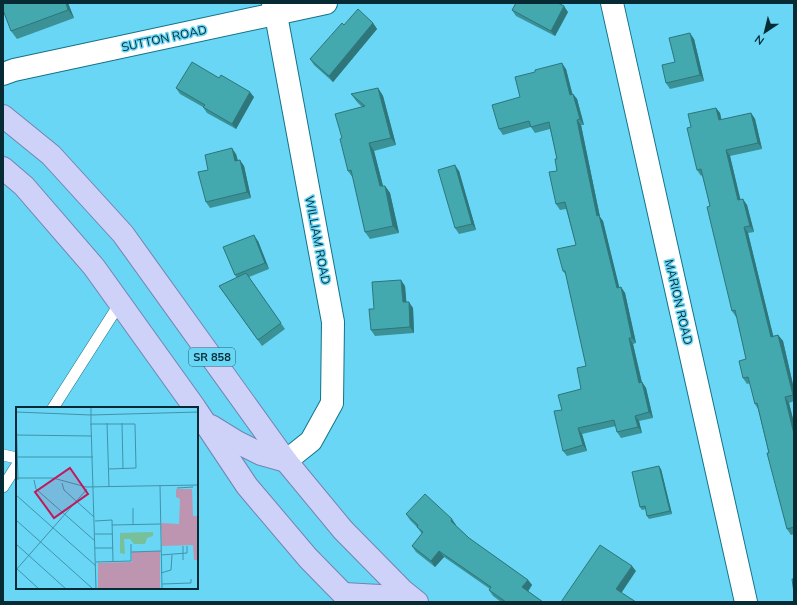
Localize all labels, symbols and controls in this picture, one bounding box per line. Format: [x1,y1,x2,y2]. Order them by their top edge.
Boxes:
north arrow [745,12,785,52]
street label: SUTTON ROAD [120,22,208,54]
text: N [752,32,767,48]
street label: WILLIAM ROAD [302,194,334,286]
street label: MARION ROAD [662,258,696,346]
road number: SR 858 [189,348,235,366]
inset map [16,407,198,589]

